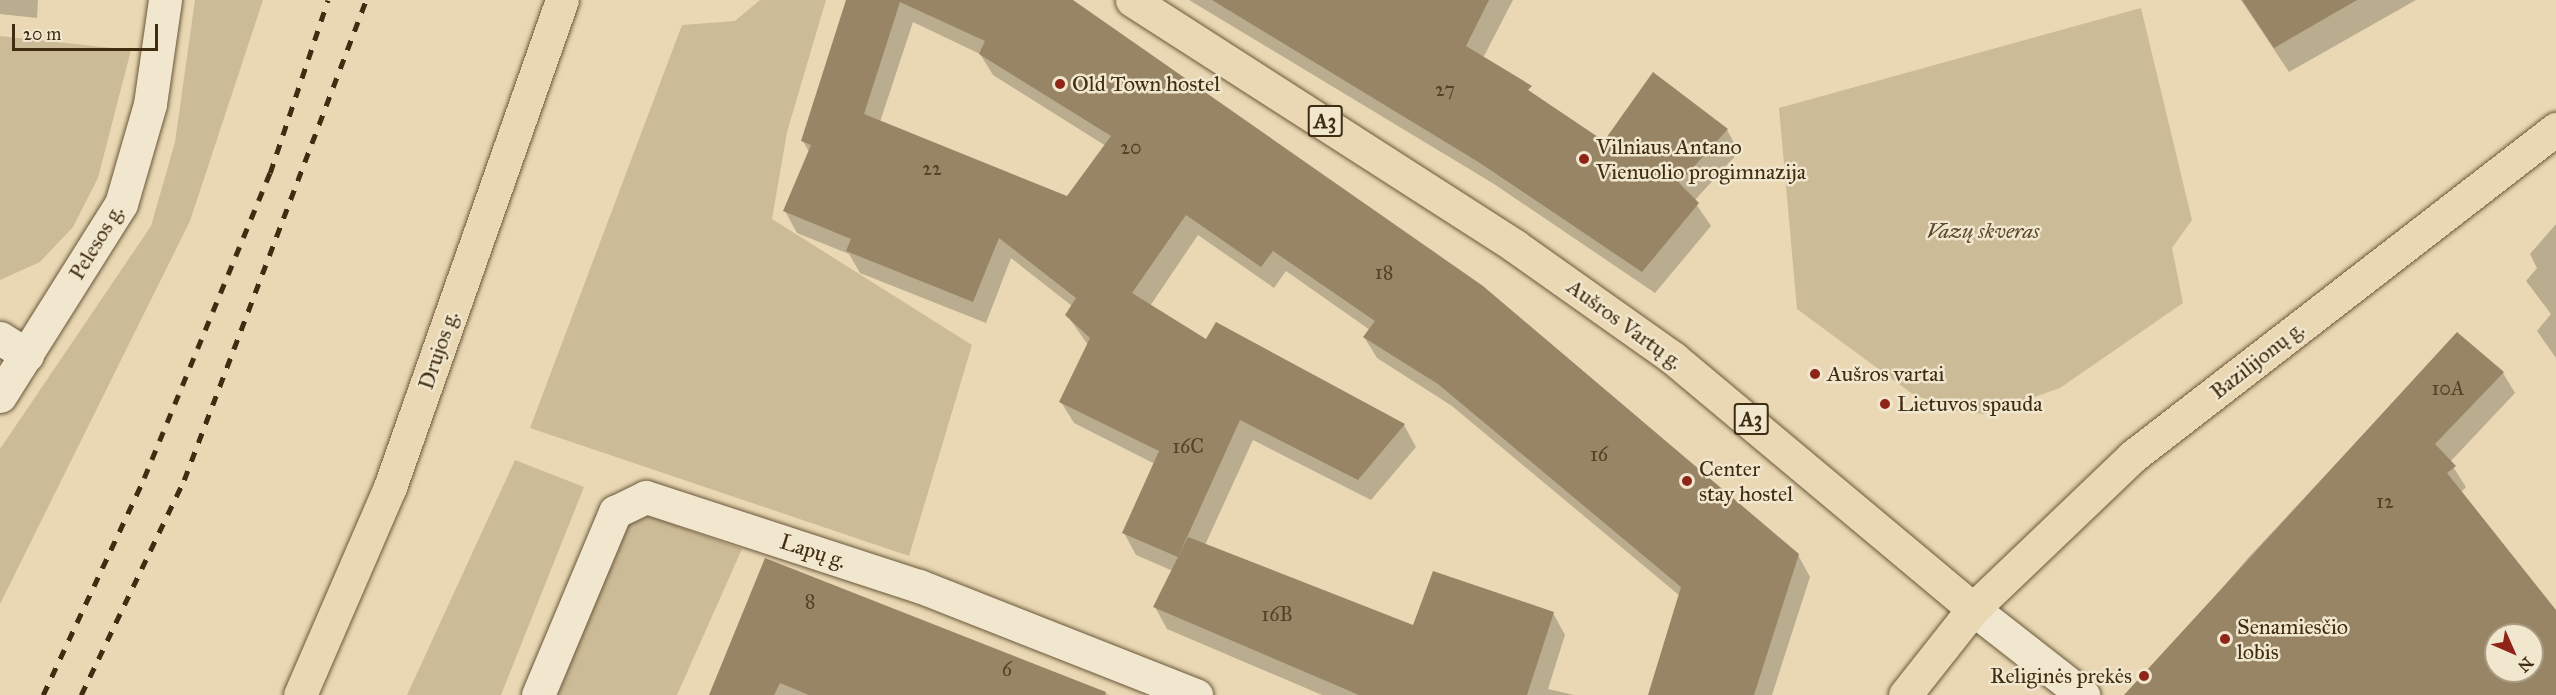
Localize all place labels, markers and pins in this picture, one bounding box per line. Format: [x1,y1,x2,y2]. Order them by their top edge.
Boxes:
place label: Old Town hostel [1072,71,1220,97]
marker: Old Town hostel [1053,77,1067,91]
place label: Vilniaus Antano Vienuolio progimnazija [1596,133,1806,184]
marker: Vilniaus Antano Vienuolio progimnazija [1577,152,1591,166]
place label: Aušros vartai [1827,361,1945,387]
marker: Aušros vartai [1808,367,1822,381]
place label: Lietuvos spauda [1897,391,2043,417]
marker: Lietuvos spauda [1878,397,1892,411]
place label: Center stay hostel [1699,455,1793,506]
marker: Center stay hostel [1680,474,1694,488]
place label: Senamiesčio lobis [2237,613,2348,664]
marker: Senamiesčio lobis [2218,632,2232,646]
place label: Religinės prekės [1990,663,2132,689]
marker: Religinės prekės [2137,669,2151,683]

